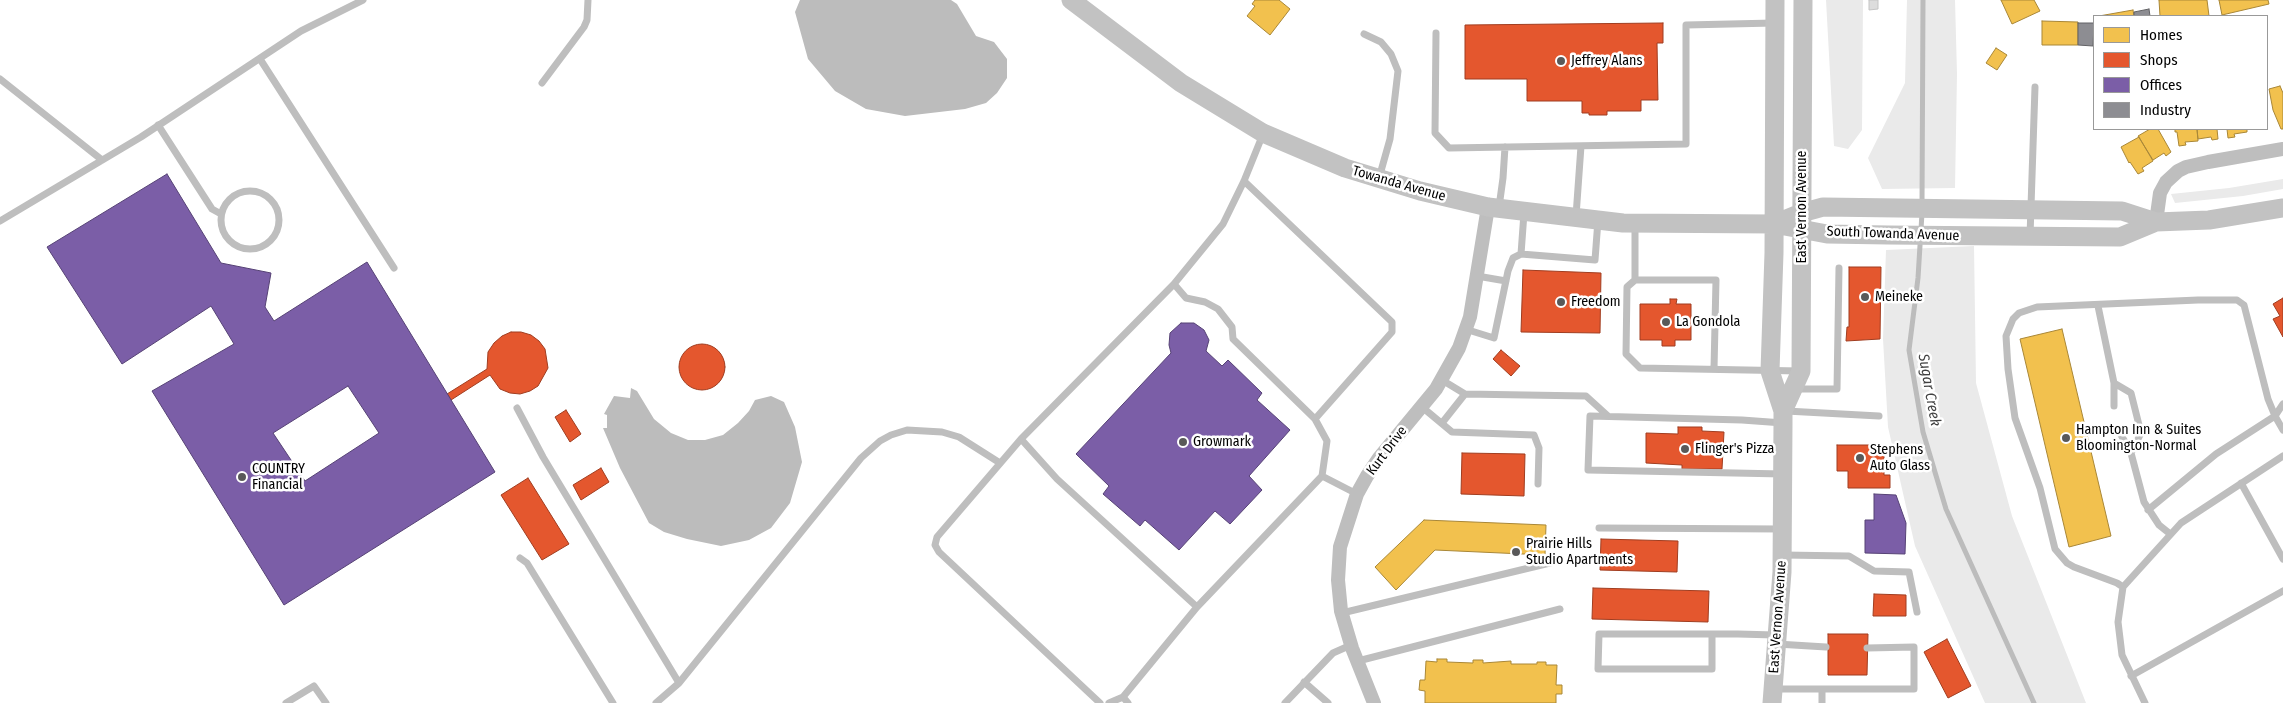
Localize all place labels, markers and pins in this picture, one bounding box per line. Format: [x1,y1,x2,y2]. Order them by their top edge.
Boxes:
place label: Jeffrey Alans [1571,53,1642,69]
marker: Jeffrey Alans [1555,55,1567,67]
place label: Meineke [1875,289,1923,305]
marker: Meineke [1859,291,1871,303]
place label: Freedom [1571,294,1621,310]
marker: Freedom [1555,296,1567,308]
place label: La Gondola [1676,314,1740,330]
marker: La Gondola [1660,316,1672,328]
place label: Hampton Inn & Suites Bloomington-Normal [2076,422,2201,454]
marker: Hampton Inn & Suites Bloomington-Normal [2060,432,2072,444]
place label: Growmark [1193,434,1251,450]
marker: Growmark [1177,436,1189,448]
place label: Flinger's Pizza [1695,441,1774,457]
place label: Stephens Auto Glass [1870,442,1930,474]
marker: Flinger's Pizza [1679,443,1691,455]
marker: Stephens Auto Glass [1854,452,1866,464]
place label: COUNTRY Financial [252,461,305,494]
marker: COUNTRY Financial [236,471,248,483]
place label: Prairie Hills Studio Apartments [1526,536,1633,568]
marker: Prairie Hills Studio Apartments [1510,546,1522,558]

